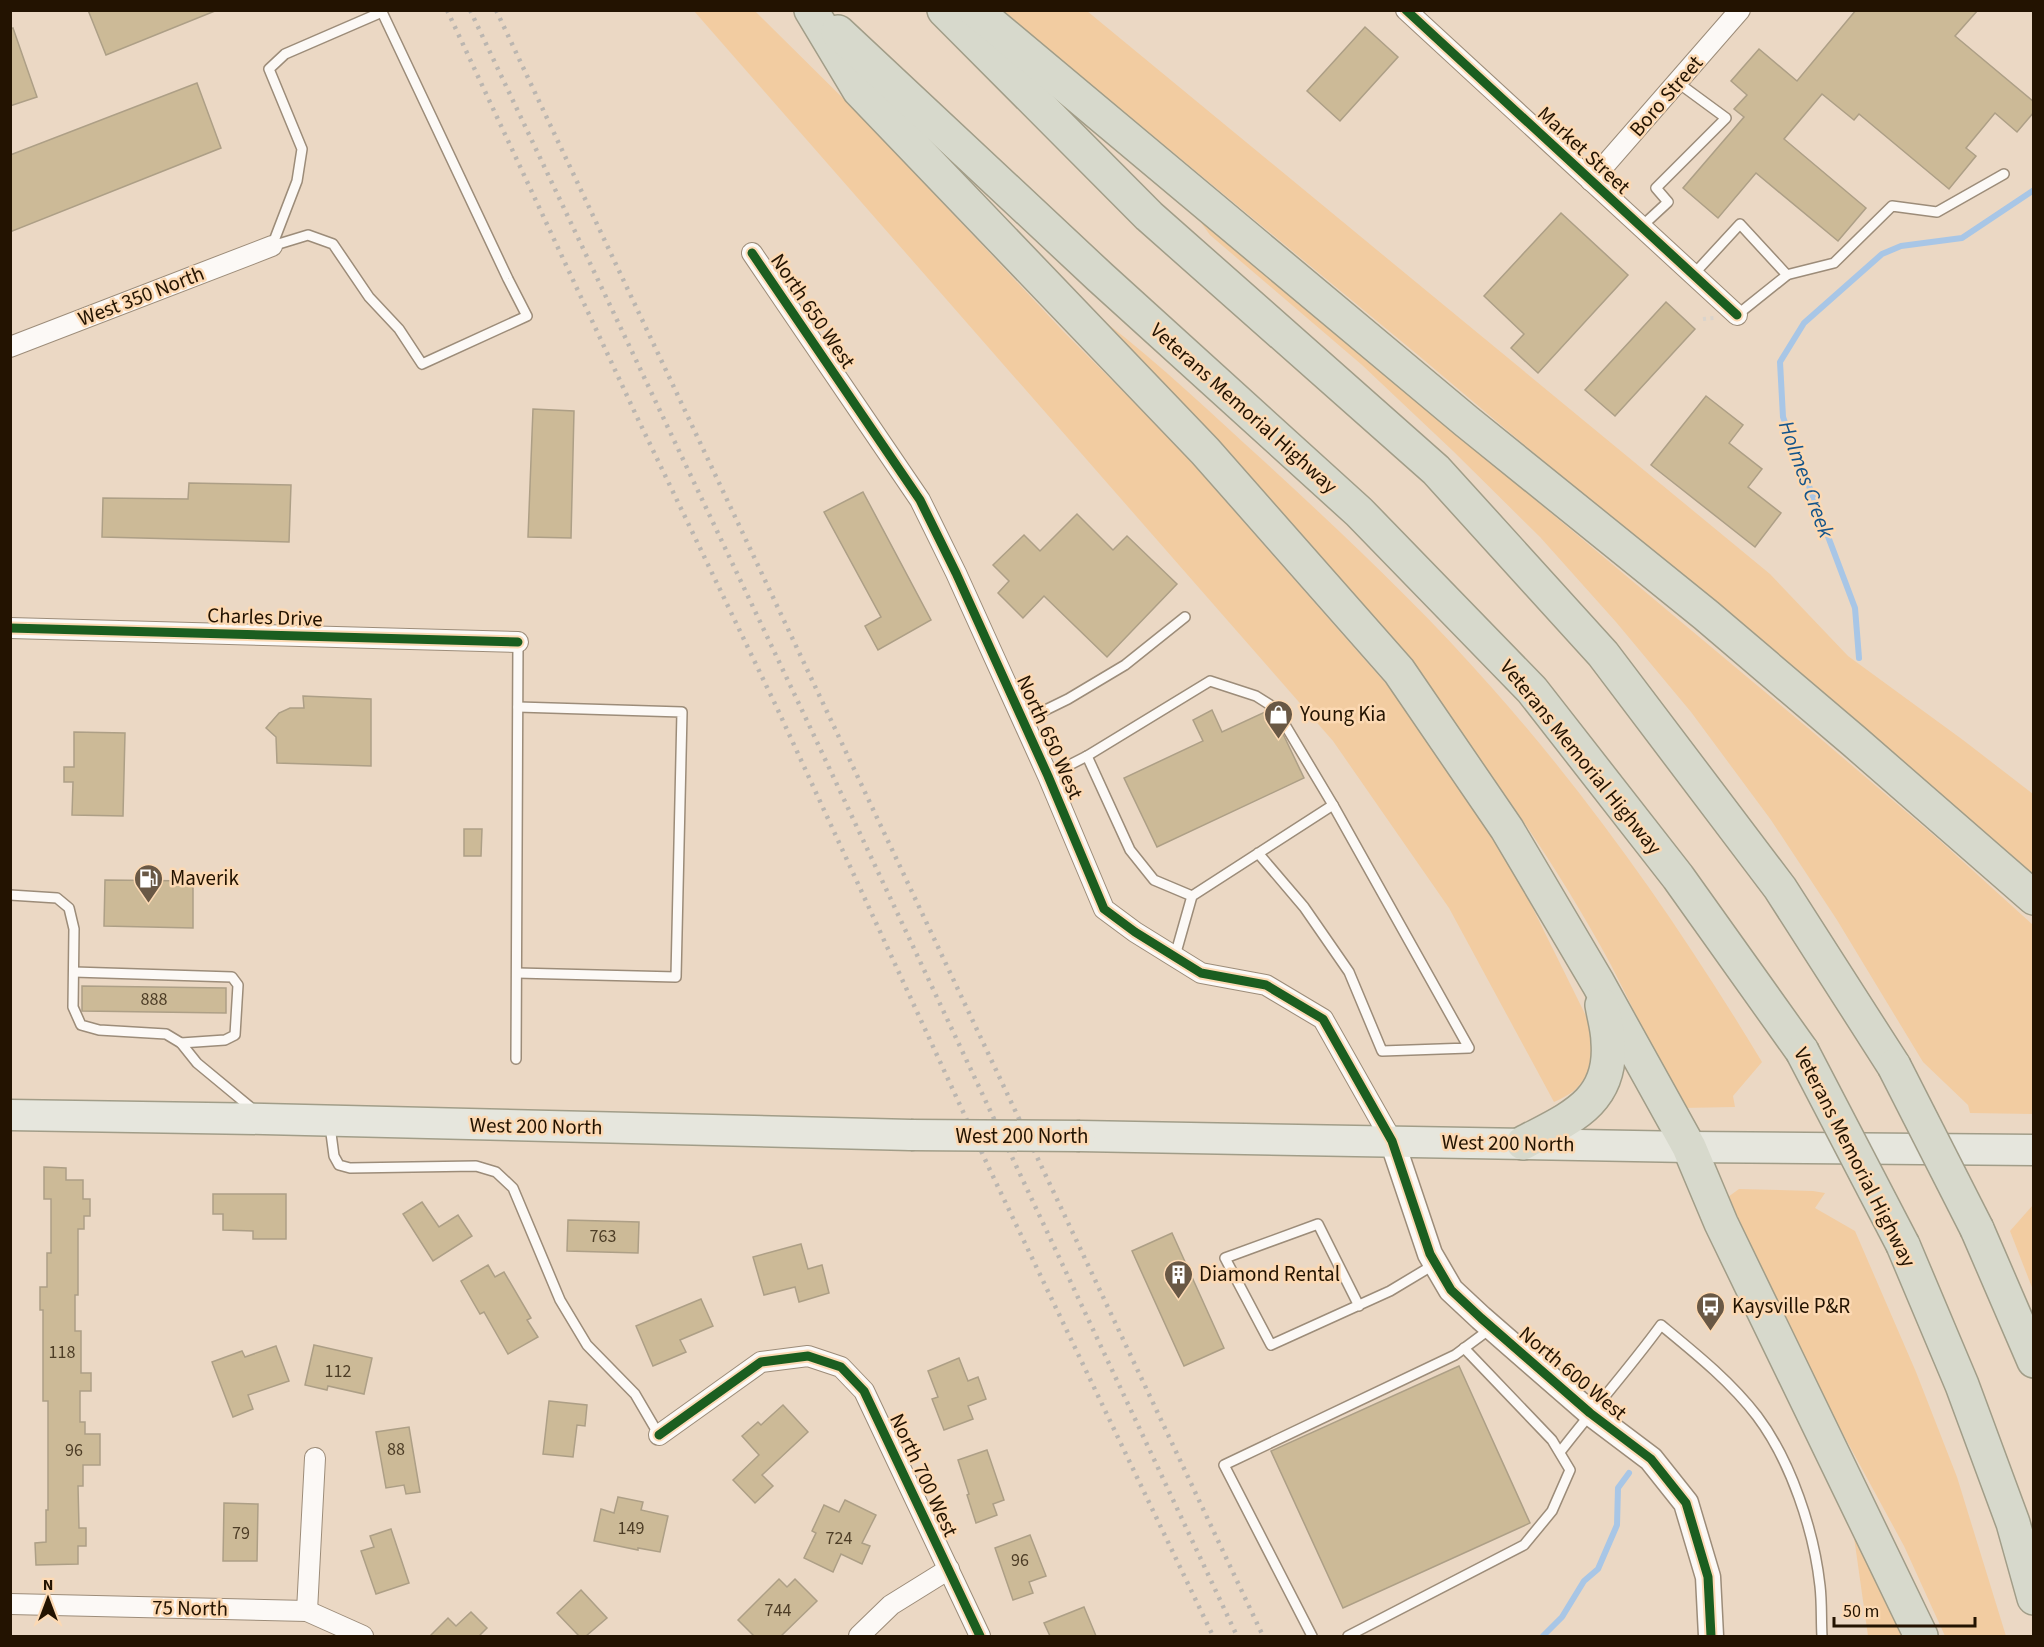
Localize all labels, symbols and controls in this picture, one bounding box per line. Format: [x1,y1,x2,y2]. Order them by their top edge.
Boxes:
street label: Boro Street [1622,49,1710,143]
street label: Market Street [1531,99,1637,201]
street label: North 650 West [763,248,863,374]
street label: West 350 North [74,258,208,334]
street label: Veterans Memorial Highway [1144,316,1344,501]
water label: Holmes Creek [1770,416,1842,543]
street label: Charles Drive [207,600,323,634]
street label: Veterans Memorial Highway [1493,653,1669,861]
street label: North 650 West [1009,670,1091,804]
shop icon: Young Kia [1263,698,1295,740]
place label: Young Kia [1299,699,1386,729]
fuel station icon: Maverik [133,862,165,904]
place label: Maverik [170,863,239,893]
house number: 888 [141,987,167,1012]
street label: Veterans Memorial Highway [1786,1042,1924,1272]
street label: West 200 North [469,1110,603,1142]
street label: West 200 North [956,1121,1088,1151]
street label: West 200 North [1441,1127,1575,1159]
house number: 763 [590,1224,616,1249]
building icon: Diamond Rental [1162,1258,1194,1300]
place label: Diamond Rental [1199,1259,1340,1289]
bus stop icon: Kaysville P&R [1695,1290,1727,1332]
place label: Kaysville P&R [1732,1291,1850,1321]
street label: North 600 West [1512,1319,1634,1427]
house number: 118 [49,1340,75,1365]
house number: 112 [325,1359,351,1384]
street label: North 700 West [882,1408,966,1542]
house number: 88 [387,1437,405,1462]
house number: 96 [65,1438,83,1463]
house number: 149 [618,1516,644,1541]
house number: 79 [232,1521,250,1546]
house number: 724 [826,1526,852,1551]
house number: 96 [1011,1548,1029,1573]
north arrow [18,1569,78,1629]
text: N [43,1574,53,1596]
scale bar [1834,1590,1975,1628]
street label: 75 North [152,1592,228,1624]
house number: 744 [765,1598,791,1623]
text: 50 m [1843,1599,1879,1624]

